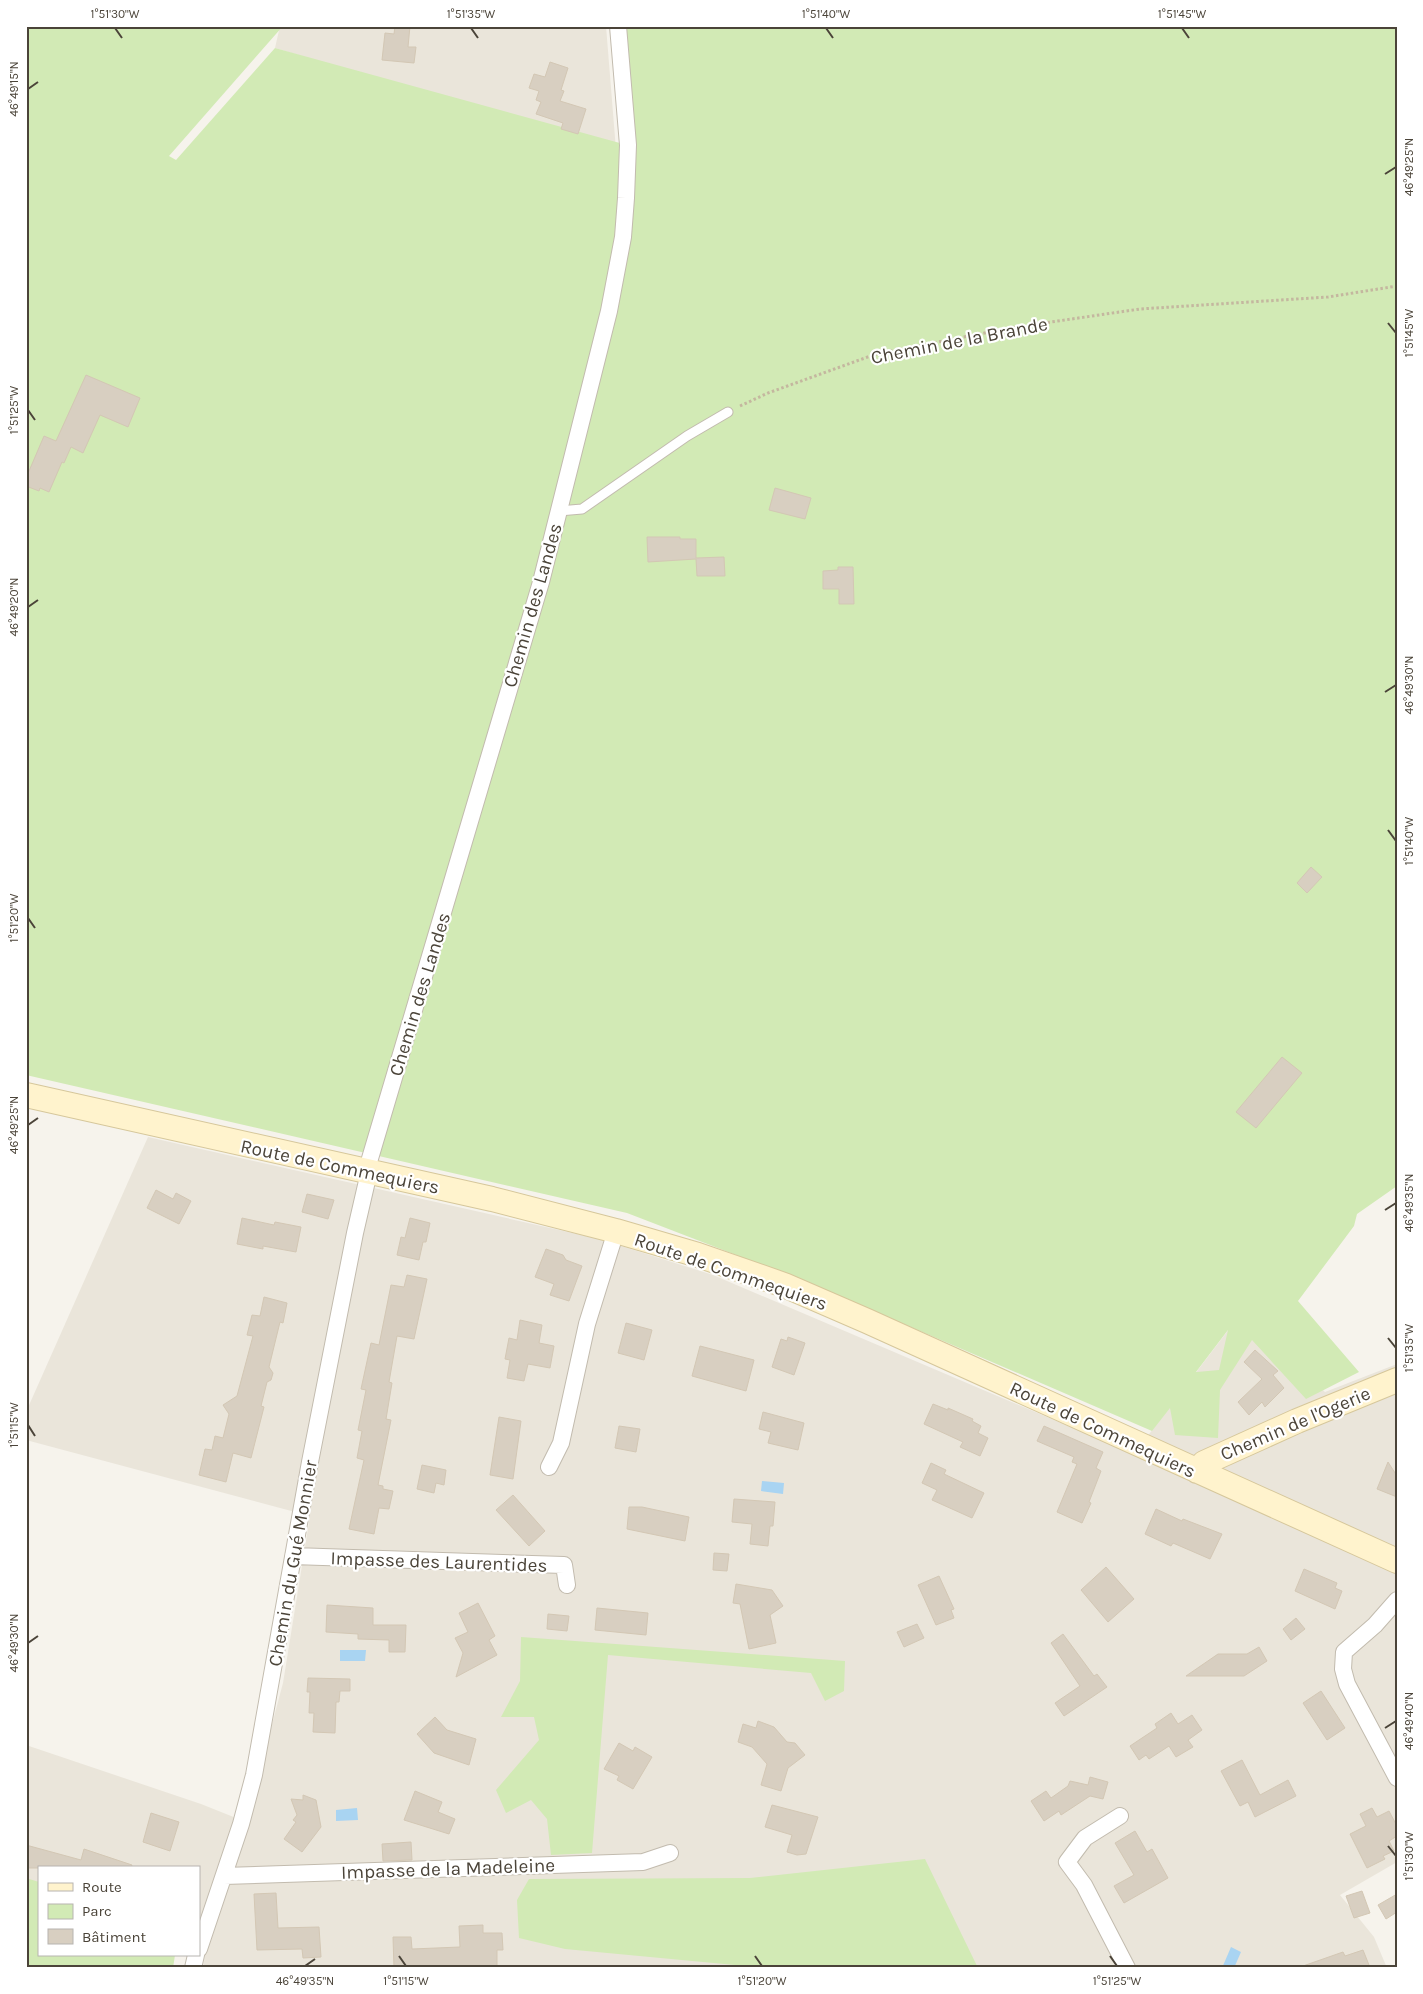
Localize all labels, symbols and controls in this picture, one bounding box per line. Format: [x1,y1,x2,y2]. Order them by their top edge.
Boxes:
text: 1°51'30"W [90,7,140,21]
text: 1°51'35"W [447,7,496,21]
text: 1°51'40"W [802,7,851,21]
text: 1°51'45"W [1158,7,1206,21]
text: 46°49'15"N [7,61,21,117]
text: 46°49'25"N [1402,138,1416,196]
text: 1°51'45"W [1402,309,1416,357]
street label: Chemin de la Brande [869,313,1050,369]
text: 1°51'25"W [7,385,21,434]
street label: Chemin des Landes [499,521,567,690]
text: 46°49'20"N [7,578,21,636]
text: 46°49'30"N [1402,655,1416,715]
text: 1°51'40"W [1402,816,1416,865]
text: 1°51'20"W [7,893,21,942]
street label: Chemin des Landes [385,910,455,1079]
text: 46°49'25"N [7,1096,21,1154]
street label: Route de Commequiers [238,1135,441,1199]
text: 46°49'35"N [1402,1174,1416,1232]
street label: Route de Commequiers [631,1229,830,1315]
text: 1°51'35"W [1402,1323,1416,1372]
street label: Route de Commequiers [1006,1377,1199,1483]
street label: Chemin de l'Ogerie [1217,1382,1374,1465]
text: 1°51'15"W [7,1402,21,1448]
street label: Chemin du Gué Monnier [264,1458,322,1668]
street label: Impasse des Laurentides [330,1547,548,1577]
text: 46°49'30"N [7,1613,21,1673]
text: 46°49'40"N [1402,1692,1416,1750]
text: 1°51'30"W [1402,1831,1416,1881]
street label: Impasse de la Madeleine [341,1854,555,1884]
legend [38,1866,200,1956]
text: Route [82,1878,122,1896]
text: Parc [82,1902,112,1920]
text: Bâtiment [82,1928,146,1946]
text: 46°49'35"N [276,1974,334,1988]
text: 1°51'15"W [383,1974,429,1988]
text: 1°51'20"W [738,1974,787,1988]
text: 1°51'25"W [1093,1974,1142,1988]

